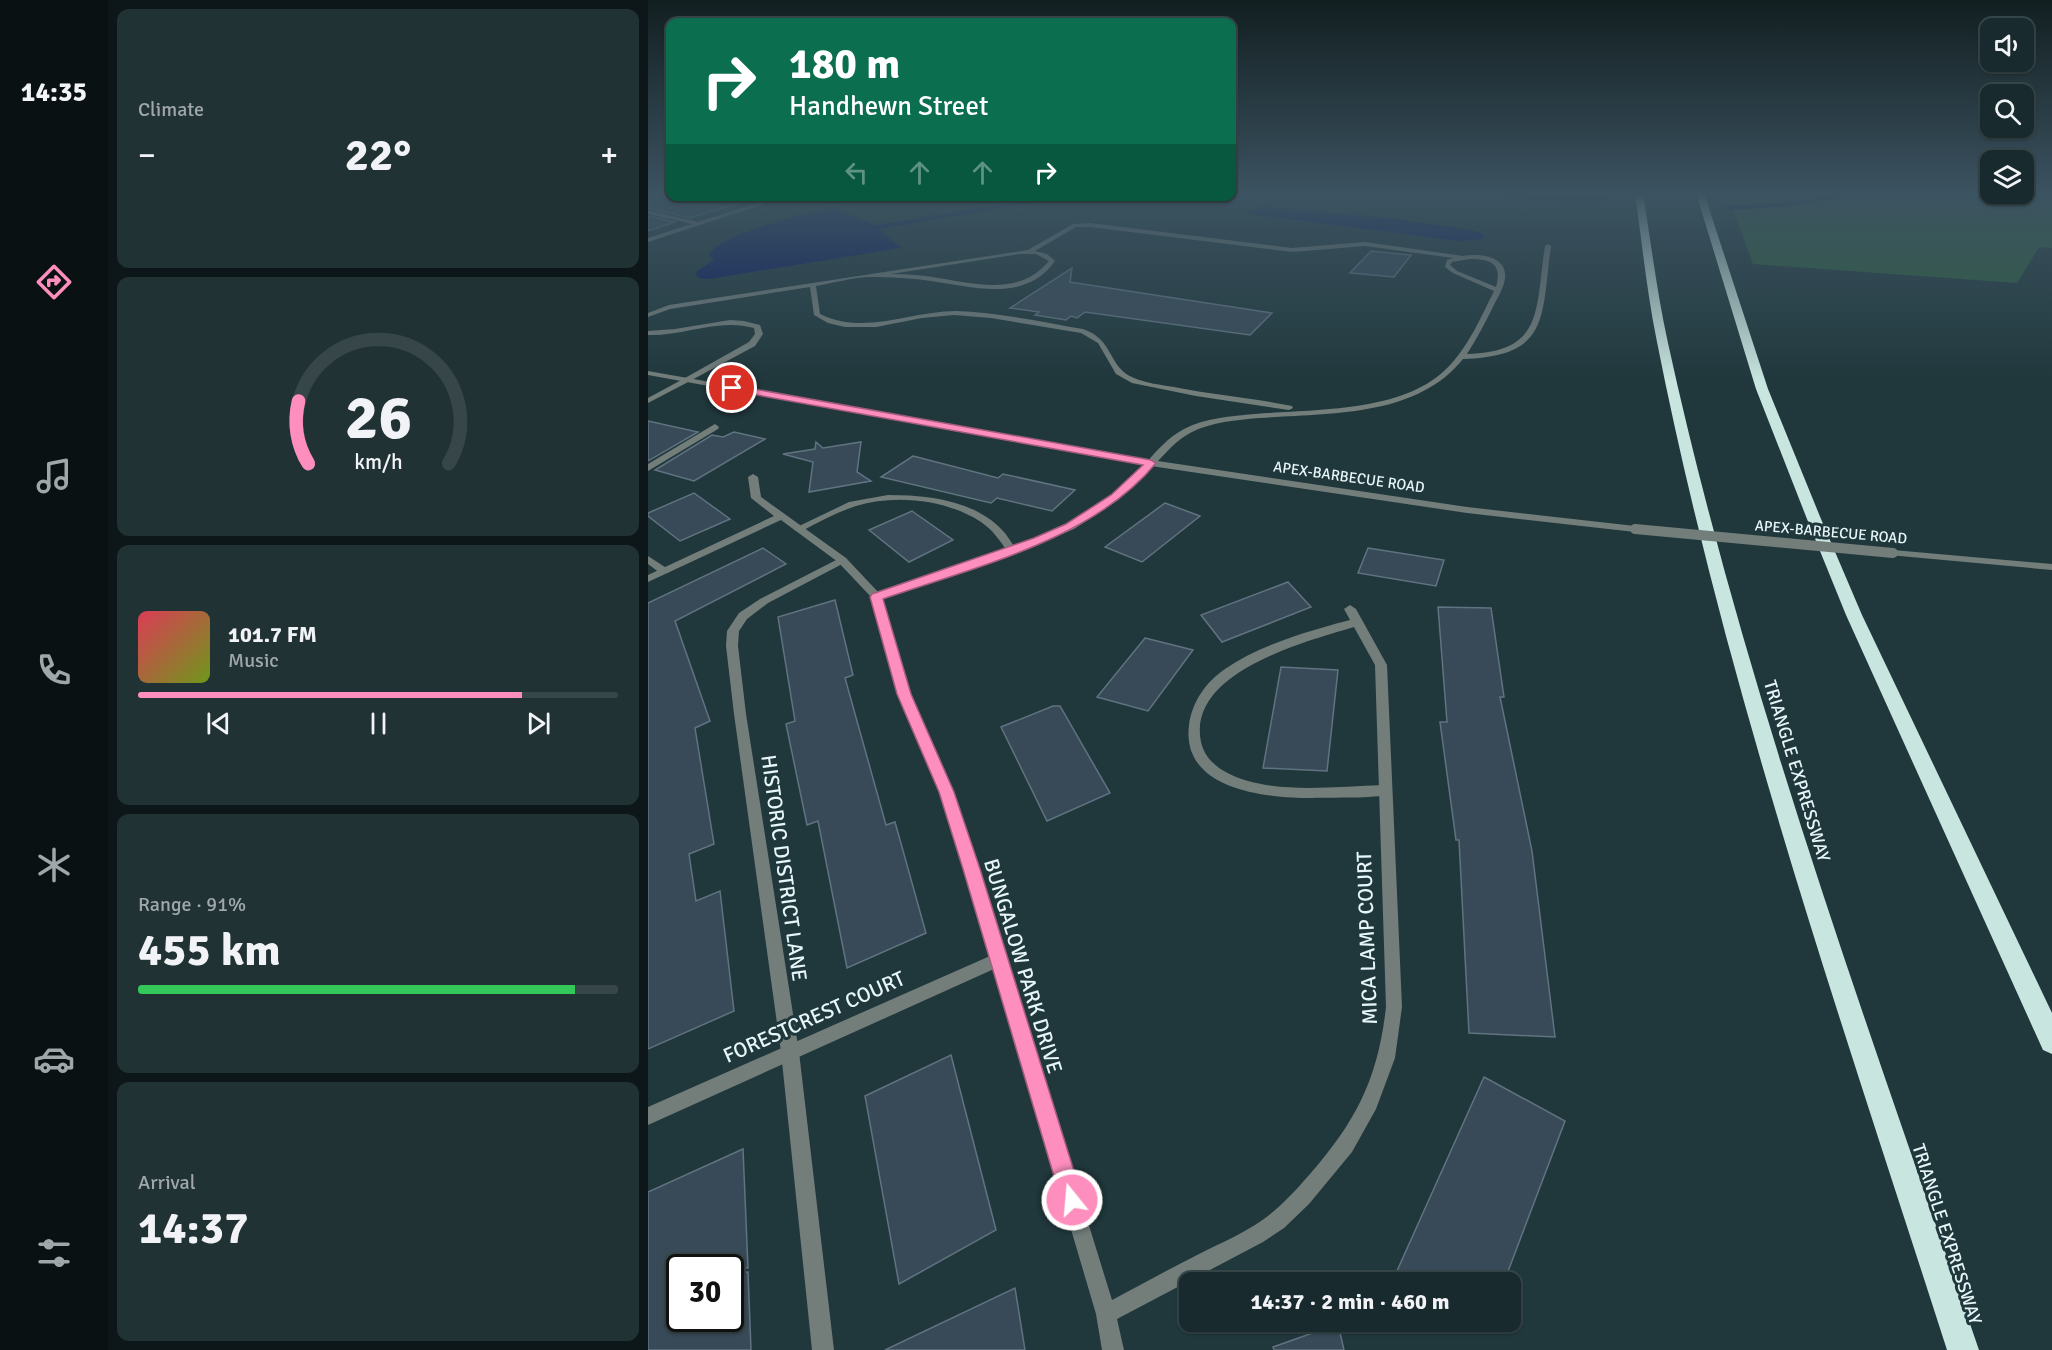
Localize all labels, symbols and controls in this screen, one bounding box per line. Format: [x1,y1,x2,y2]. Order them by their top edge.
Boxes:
map controls [1980,18,2034,204]
button: sound [1980,18,2034,72]
text: 180 m [789,39,900,90]
icon: right [690,42,768,120]
text: 14:35 [21,76,87,109]
button: search [1980,84,2034,138]
text: Handhewn Street [789,90,988,123]
text: Climate [138,97,204,122]
text: 22° [345,128,411,183]
text: − [138,135,156,176]
text: + [600,135,618,176]
button: layers [1980,150,2034,204]
icon: left [840,156,873,189]
icon: ahead [903,156,936,189]
icon: ahead [966,156,999,189]
icon: right [1029,156,1062,189]
icon: directions [33,261,75,303]
pin [706,362,757,413]
icon: arrive [715,371,748,404]
text: 26 [344,379,412,456]
text: km/h [354,449,402,475]
icon: music [33,455,75,497]
street label: APEX-BARBECUE ROAD [1272,457,1426,497]
street label: APEX-BARBECUE ROAD [1754,516,1908,548]
text: 101.7 FM [228,621,317,648]
text: Music [228,648,279,673]
icon: phone [33,649,75,691]
street label: TRIANGLE EXPRESSWAY [1759,678,1835,864]
icon: previous [202,707,235,740]
icon: pause [362,707,395,740]
icon: next [522,707,555,740]
street label: HISTORIC DISTRICT LANE [755,753,813,983]
icon: climate [33,844,75,886]
street label: MICA LAMP COURT [1351,850,1383,1025]
street label: BUNGALOW PARK DRIVE [978,855,1068,1077]
text: Range · 91% [138,892,246,917]
text: 455 km [138,923,281,978]
street label: FORESTCREST COURT [719,965,910,1069]
icon: car [33,1038,75,1080]
street label: TRIANGLE EXPRESSWAY [1907,1141,1987,1327]
position arrow [1040,1168,1104,1232]
text: Arrival [138,1170,196,1195]
text: 14:37 [138,1201,248,1256]
icon: filters [33,1232,75,1274]
speed limit sign: 30 [666,1254,744,1332]
text: 14:37 · 2 min · 460 m [1250,1288,1450,1315]

